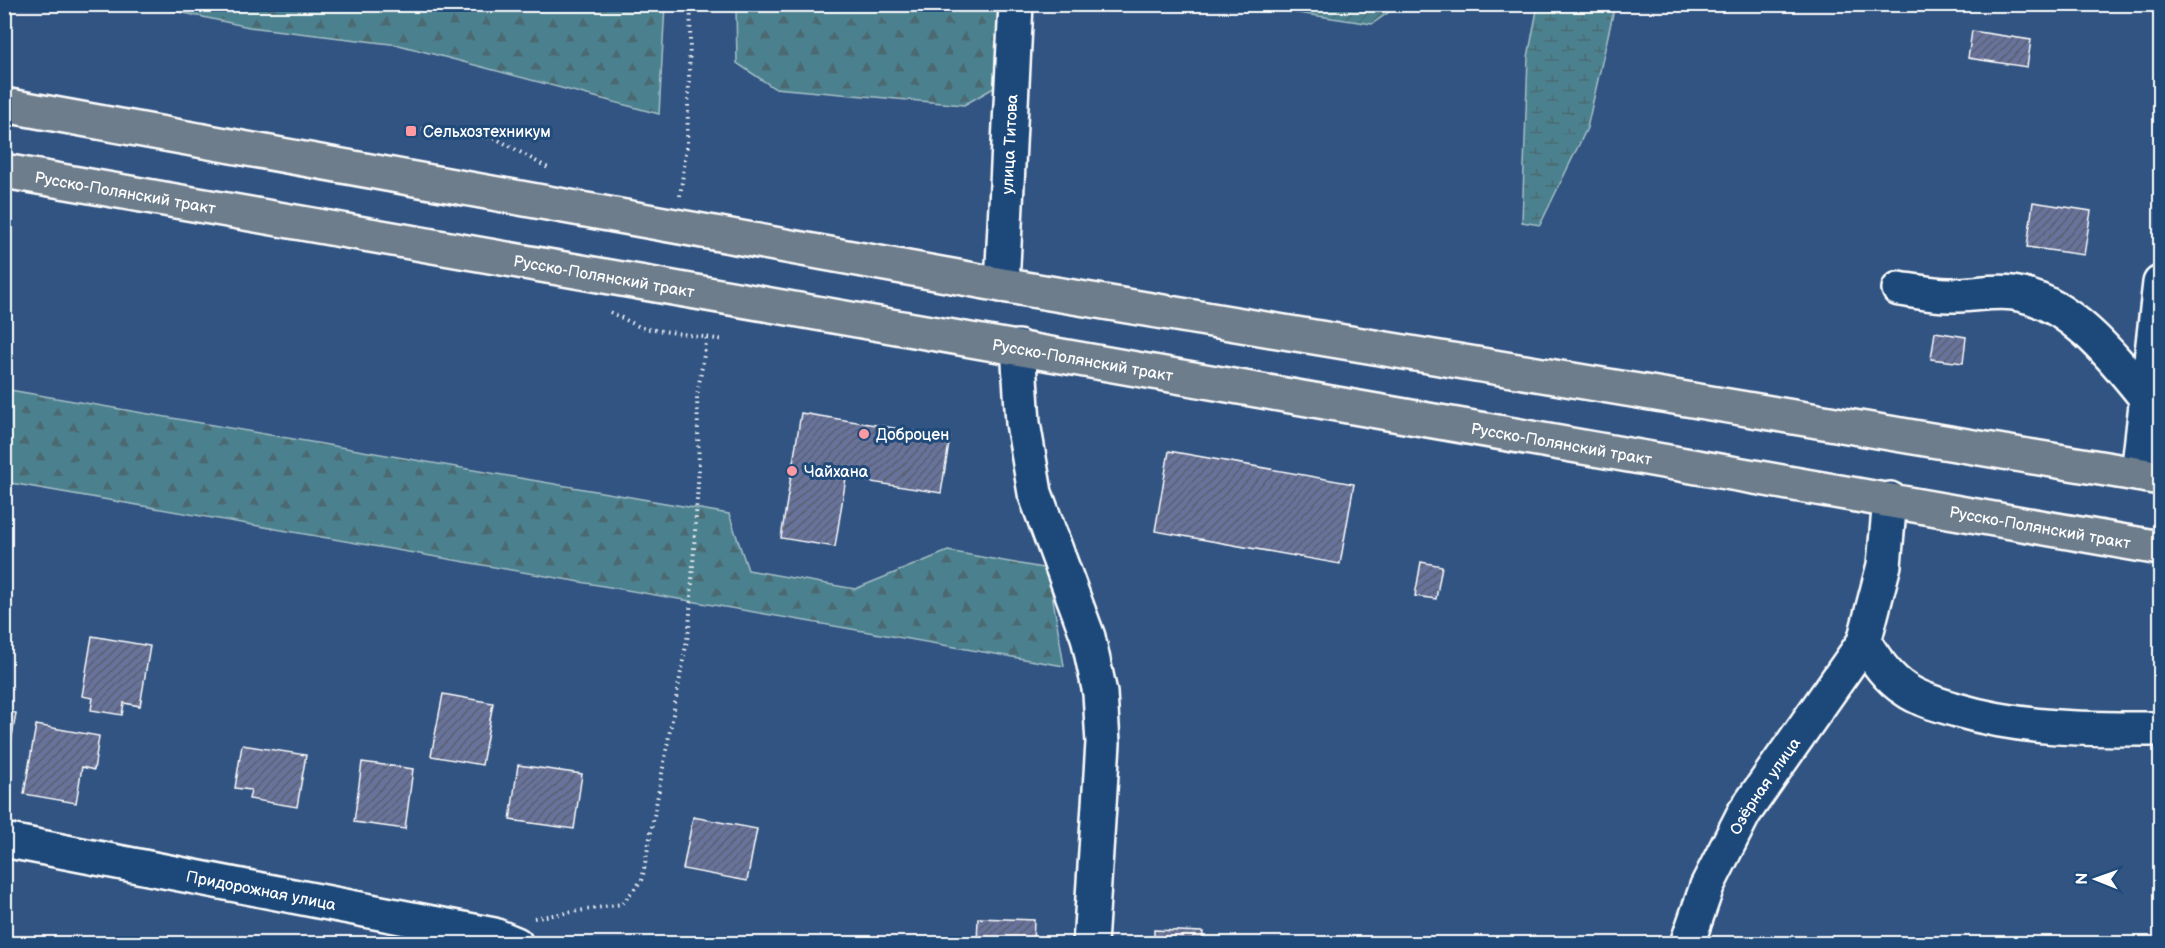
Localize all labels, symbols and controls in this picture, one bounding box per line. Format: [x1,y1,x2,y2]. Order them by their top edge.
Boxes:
street label: улица Титова [999,93,1023,195]
place label: Сельхозтехникум [423,123,551,142]
marker: Сельхозтехникум [404,124,418,138]
street label: Русско-Полянский тракт [33,168,218,219]
street label: Русско-Полянский тракт [512,252,696,303]
street label: Русско-Полянский тракт [990,336,1175,386]
street label: Русско-Полянский тракт [1469,420,1654,470]
place label: Доброцен [876,426,949,445]
marker: Доброцен [857,427,871,441]
place label: Чайхана [804,463,869,482]
marker: Чайхана [785,464,799,478]
street label: Русско-Полянский тракт [1948,503,2132,554]
street label: Озёрная улица [1727,734,1805,838]
north arrow [2066,849,2126,909]
street label: Придорожная улица [184,868,338,915]
text: N [2073,873,2092,885]

